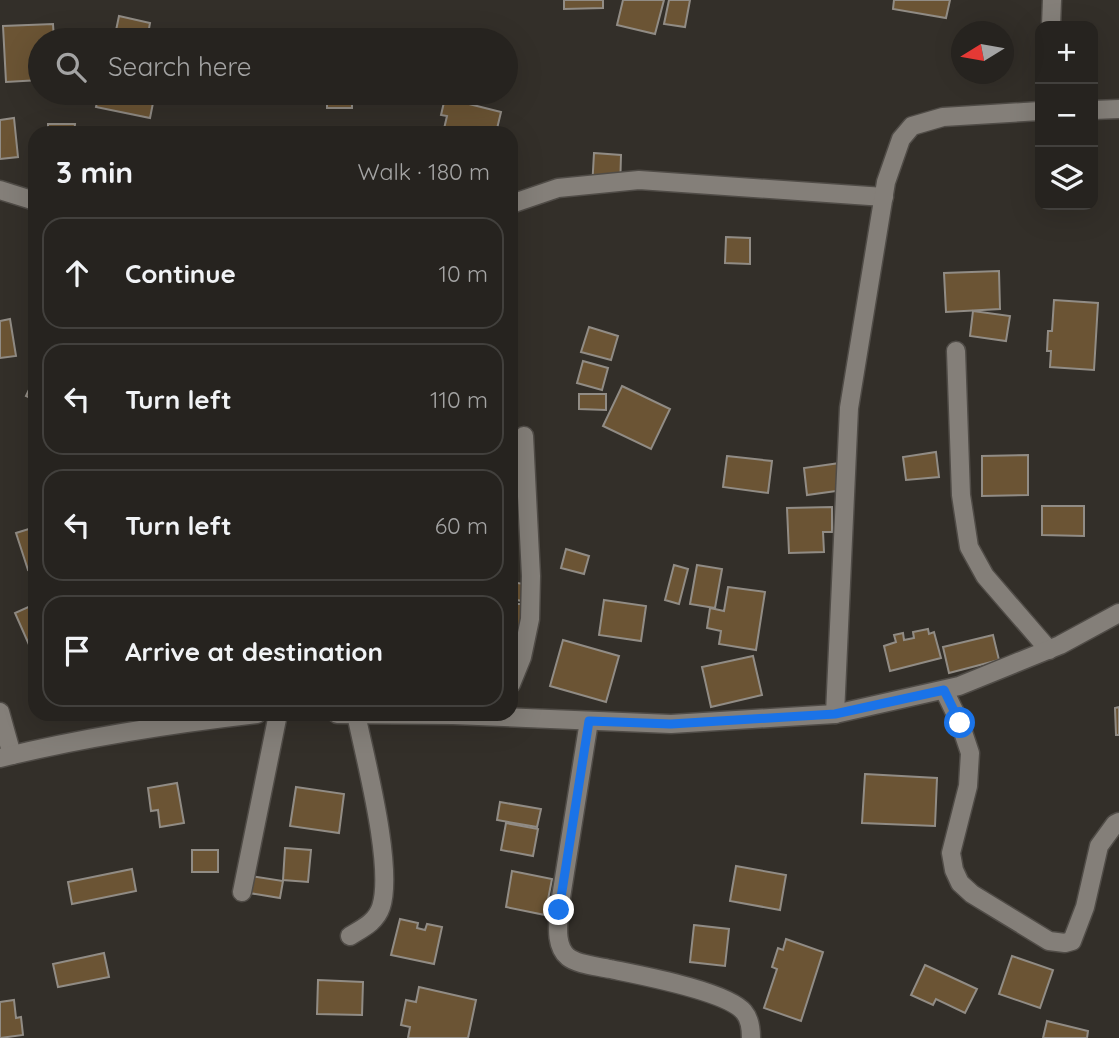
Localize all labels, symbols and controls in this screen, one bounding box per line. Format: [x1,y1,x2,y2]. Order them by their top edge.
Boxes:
north arrow [951,21,1014,84]
map controls [1035,21,1098,210]
button: + [1035,21,1098,84]
search box [28,28,518,105]
icon: search [52,48,90,86]
text: Search here [108,50,252,83]
button: − [1035,84,1098,147]
button: layers [1035,147,1098,210]
text: 3 min [56,153,133,191]
text: Walk · 180 m [358,157,490,186]
icon: ahead [58,254,96,292]
text: Continue [125,257,236,290]
text: 10 m [439,259,488,288]
icon: left [58,380,96,418]
text: Turn left [125,383,232,416]
text: 110 m [430,385,488,414]
icon: left [58,506,96,544]
text: Turn left [125,509,232,542]
text: 60 m [435,511,488,540]
icon: arrive [58,632,96,670]
text: Arrive at destination [125,635,383,668]
route start [944,707,975,738]
route end [543,894,574,925]

